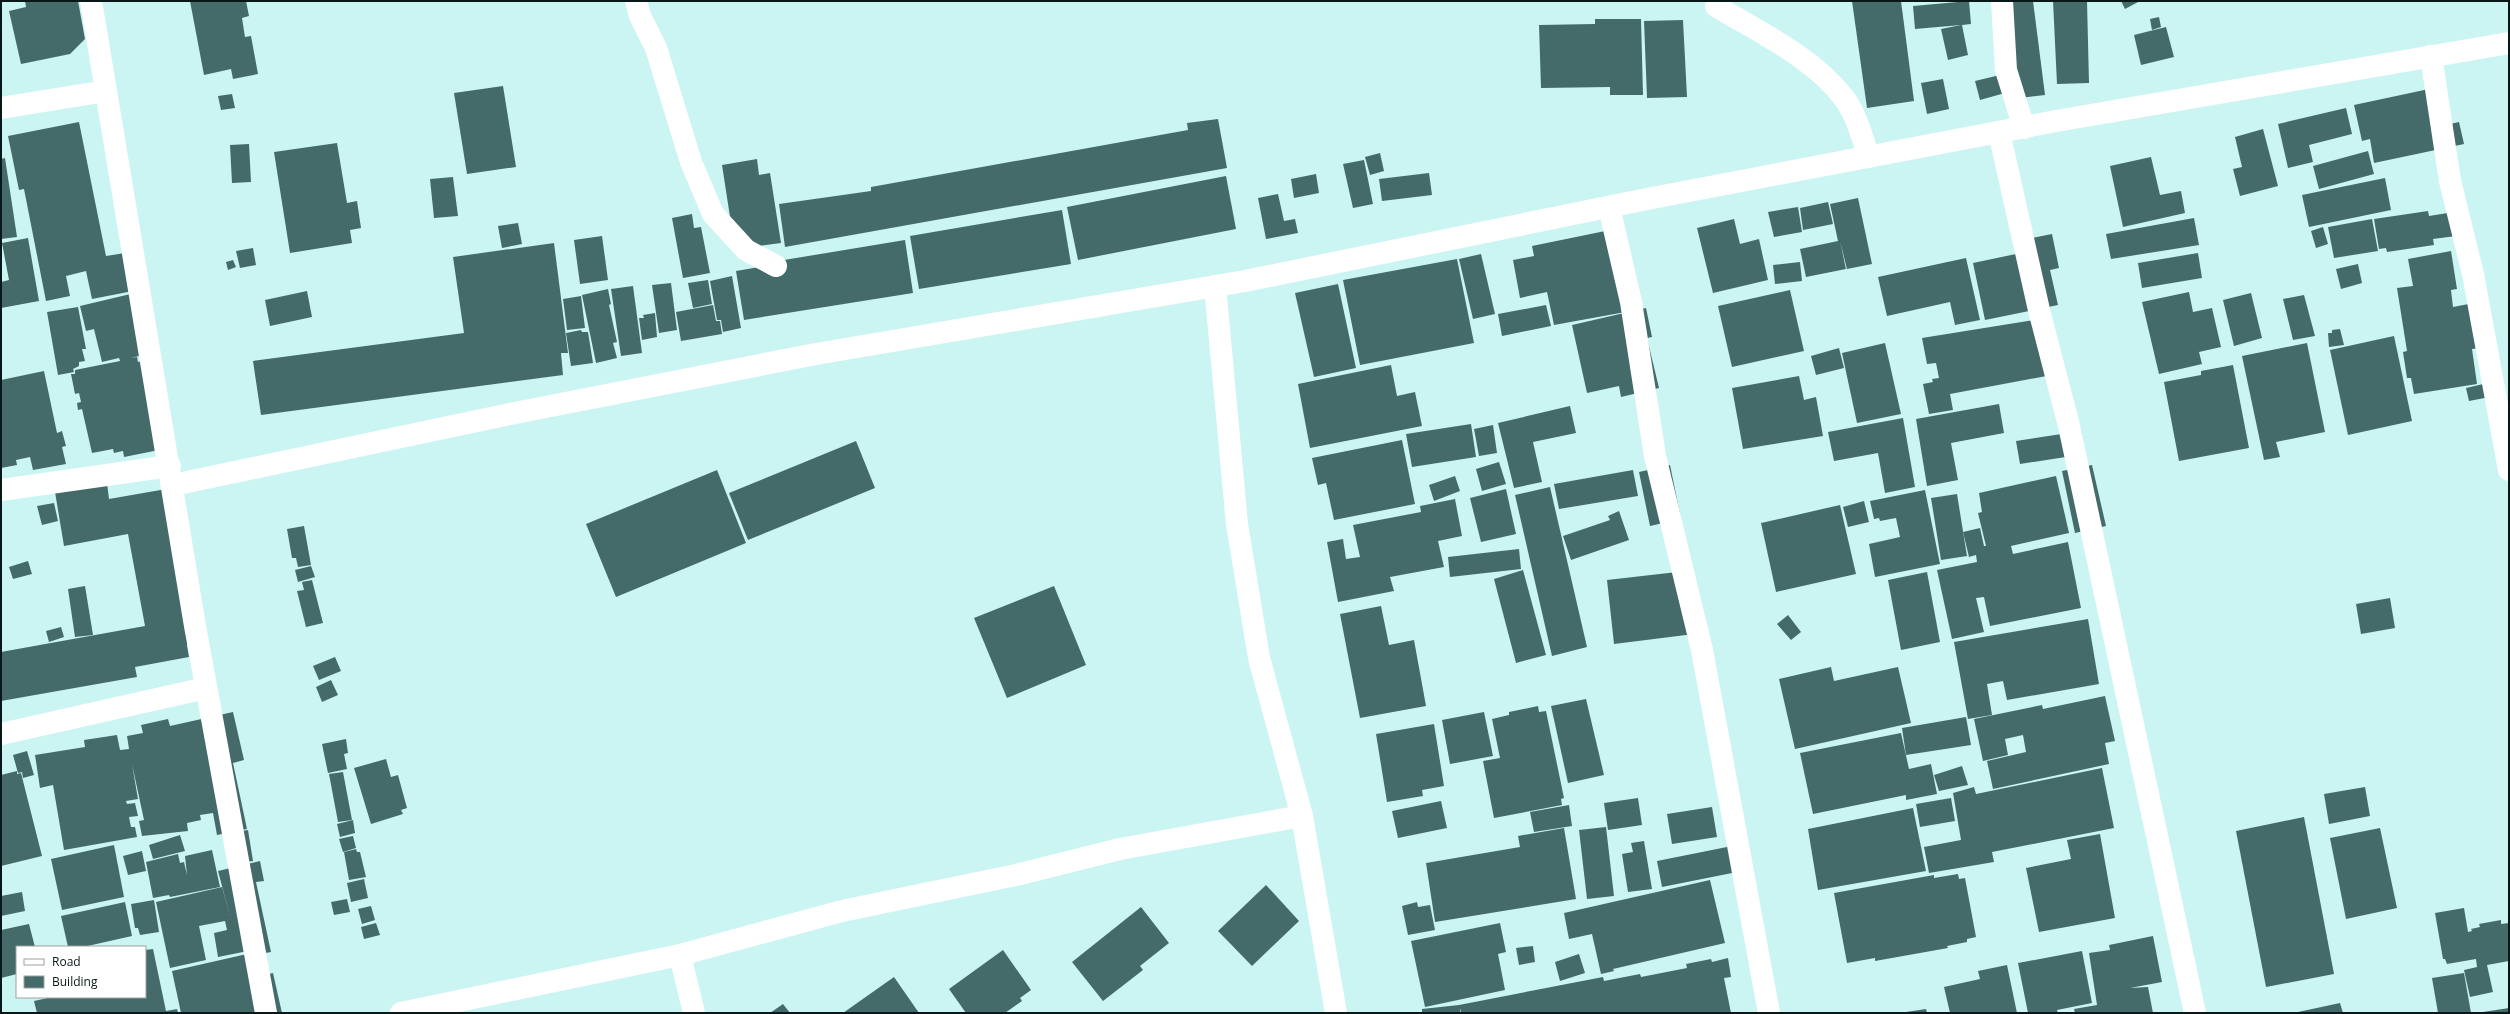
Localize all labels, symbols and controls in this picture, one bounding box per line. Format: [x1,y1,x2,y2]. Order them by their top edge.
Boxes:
legend [16,946,146,998]
text: Road [52,953,81,970]
text: Building [52,973,98,990]

